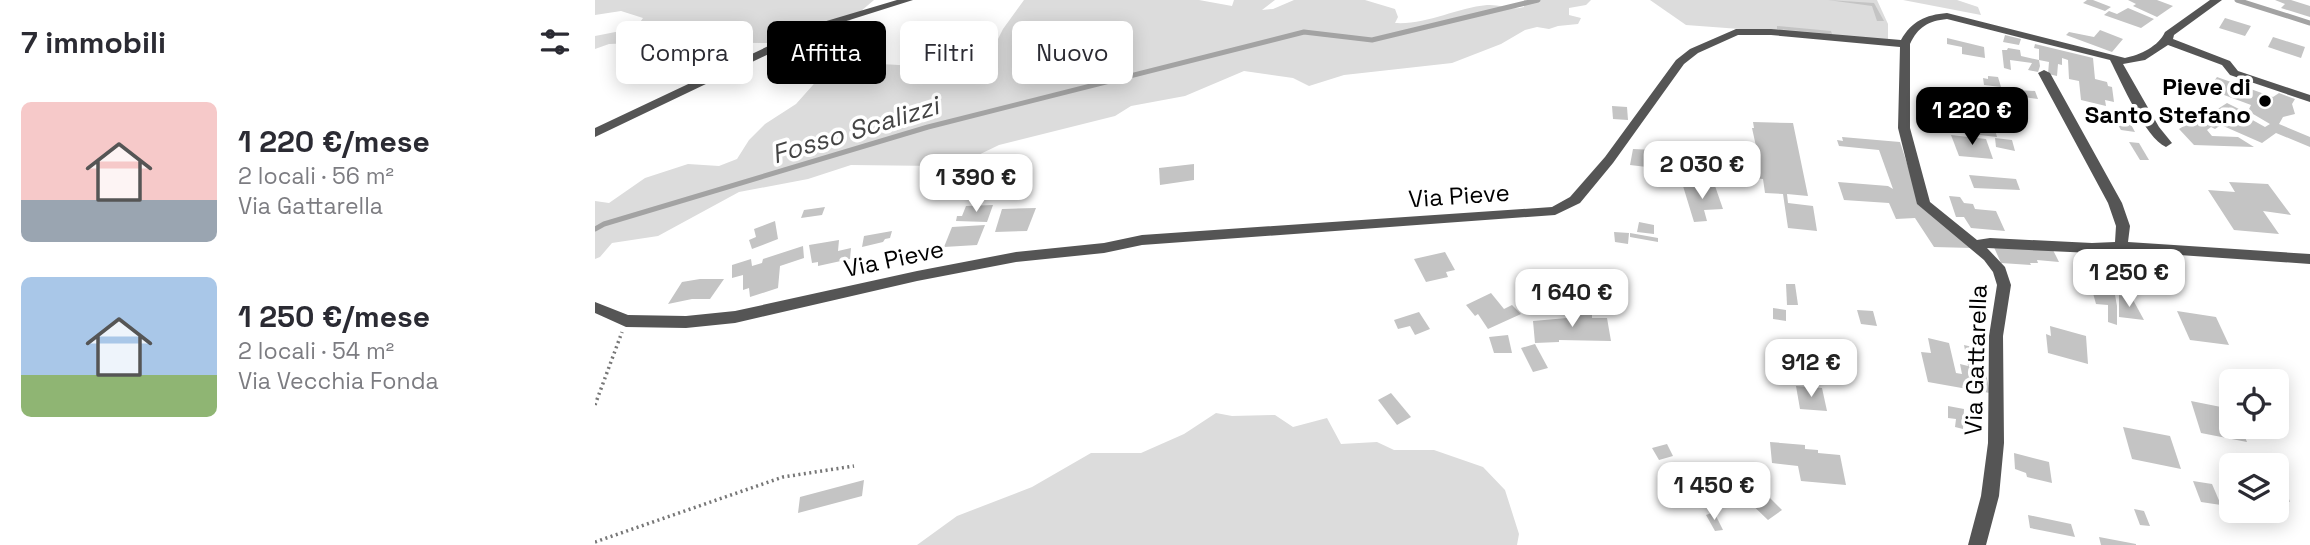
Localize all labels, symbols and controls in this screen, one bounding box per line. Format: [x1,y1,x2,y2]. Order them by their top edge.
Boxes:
chip: Compra [616,21,753,84]
chip: Affitta [767,21,886,84]
chip: Filtri [900,21,998,84]
chip: Nuovo [1012,21,1133,84]
text: 7 immobili [21,23,166,62]
icon: filters [536,23,574,61]
place label: Pieve di Santo Stefano [2085,71,2251,130]
water label: Fosso Scalizzi [767,88,945,172]
pin: 1 220 € [1907,88,2037,147]
marker: Pieve di Santo Stefano [2257,93,2273,109]
text: 1 220 € [1932,95,2012,125]
text: 1 220 €/mese [238,122,430,161]
icon: home [77,130,161,214]
pin: 2 030 € [1637,142,1767,201]
text: 2 030 € [1660,149,1744,179]
pin: 1 390 € [911,154,1041,214]
text: 2 locali · 56 m² [238,161,394,191]
text: 1 390 € [936,162,1016,192]
street label: Via Pieve [1407,177,1511,214]
text: Via Gattarella [238,191,383,221]
street label: Via Pieve [841,233,947,284]
pin: 1 250 € [2064,250,2194,309]
text: 1 250 € [2089,257,2169,287]
pin: 1 640 € [1507,270,1637,329]
text: 1 640 € [1531,277,1613,307]
street label: Via Gattarella [1957,284,1994,436]
text: 1 250 €/mese [238,297,430,336]
icon: home [77,305,161,389]
text: 2 locali · 54 m² [238,336,394,366]
pin: 912 € [1762,340,1860,399]
text: 912 € [1781,347,1841,377]
text: Via Vecchia Fonda [238,366,439,396]
map controls [2219,369,2289,523]
button: locate [2219,369,2289,439]
button: layers [2219,453,2289,523]
pin: 1 450 € [1649,462,1779,522]
text: 1 450 € [1673,470,1755,500]

